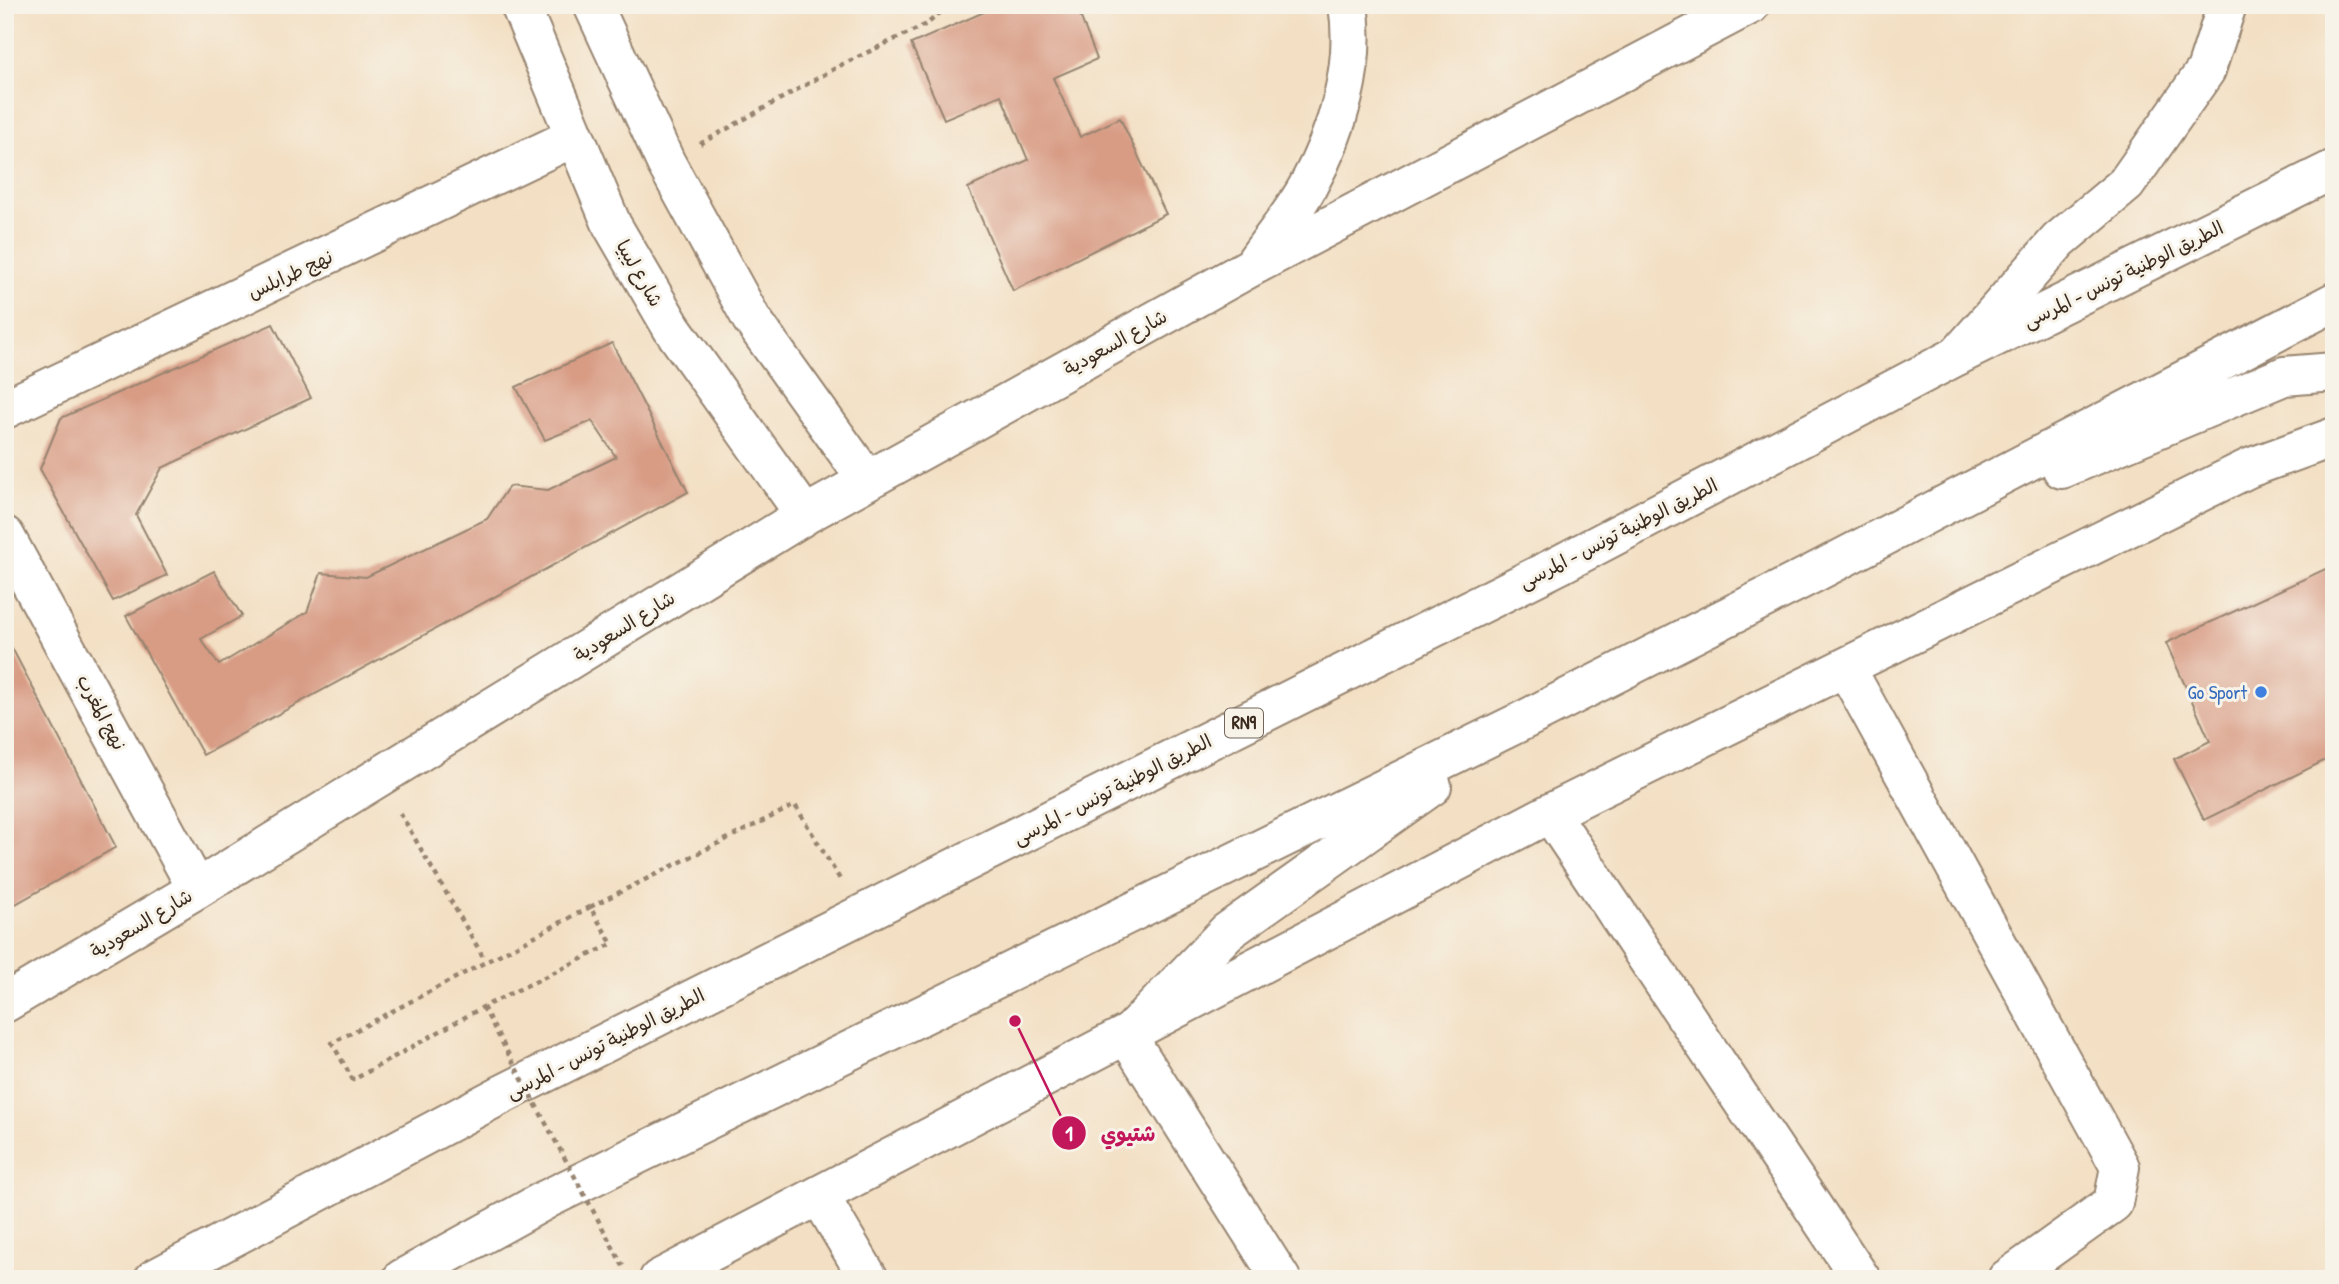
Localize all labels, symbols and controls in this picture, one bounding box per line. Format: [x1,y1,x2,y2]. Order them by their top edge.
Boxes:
street label: الطريق الوطنية تونس - المرسى [2018,214,2228,334]
street label: شارع ليبيا [610,235,670,312]
street label: نهج طرابلس [243,243,337,305]
street label: شارع السعودية [1058,303,1172,382]
street label: الطريق الوطنية تونس - المرسى [1514,471,1722,595]
street label: شارع السعودية [568,585,680,668]
street label: نهج المغرب [71,670,133,754]
place label: Go Sport [2187,679,2247,705]
marker: Go Sport [2253,684,2269,700]
road number: RN9 [1225,708,1263,738]
street label: الطريق الوطنية تونس - المرسى [1008,727,1216,851]
street label: شارع السعودية [85,882,197,965]
street label: الطريق الوطنية تونس - المرسى [501,981,709,1105]
callout: شتيوي [1051,1112,1169,1154]
text: 1 [1065,1119,1073,1148]
text: شتيوي [1101,1119,1155,1150]

